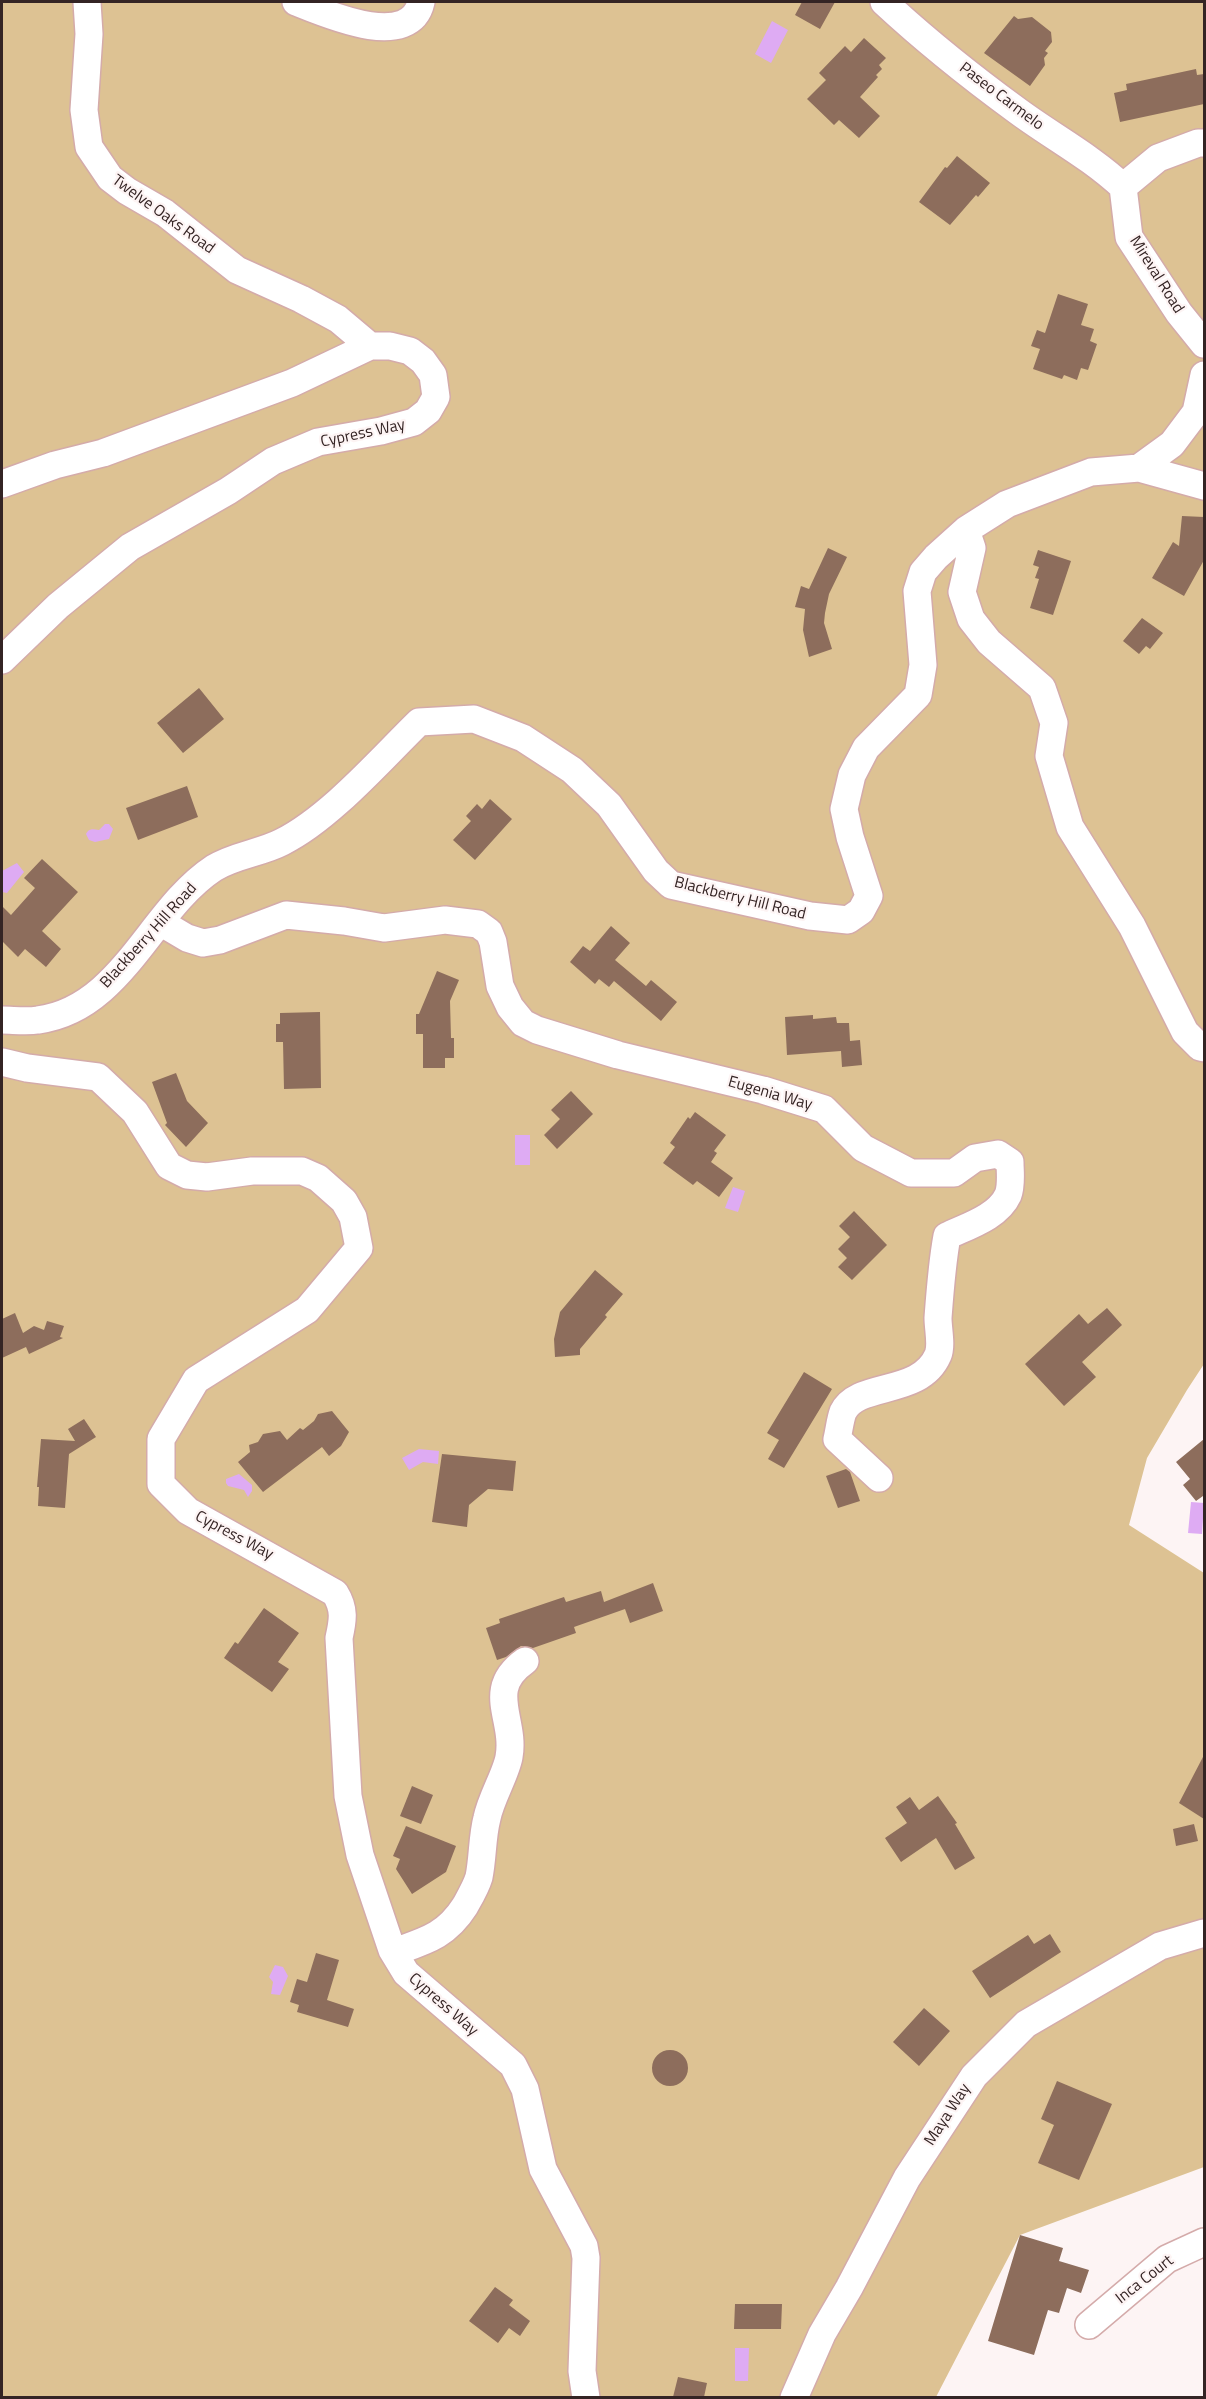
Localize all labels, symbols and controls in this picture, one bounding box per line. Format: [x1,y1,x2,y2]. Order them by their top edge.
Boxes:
street label: Paseo Carmelo [955,59,1047,135]
street label: Twelve Oaks Road [108,171,218,259]
street label: Mireval Road [1125,233,1187,317]
street label: Cypress Way [319,416,407,452]
street label: Blackberry Hill Road [672,873,808,925]
street label: Blackberry Hill Road [97,879,201,993]
street label: Eugenia Way [726,1073,814,1115]
street label: Cypress Way [191,1507,277,1565]
street label: Cypress Way [404,1970,482,2040]
street label: Maya Way [921,2080,975,2150]
street label: Inca Court [1112,2252,1178,2308]

